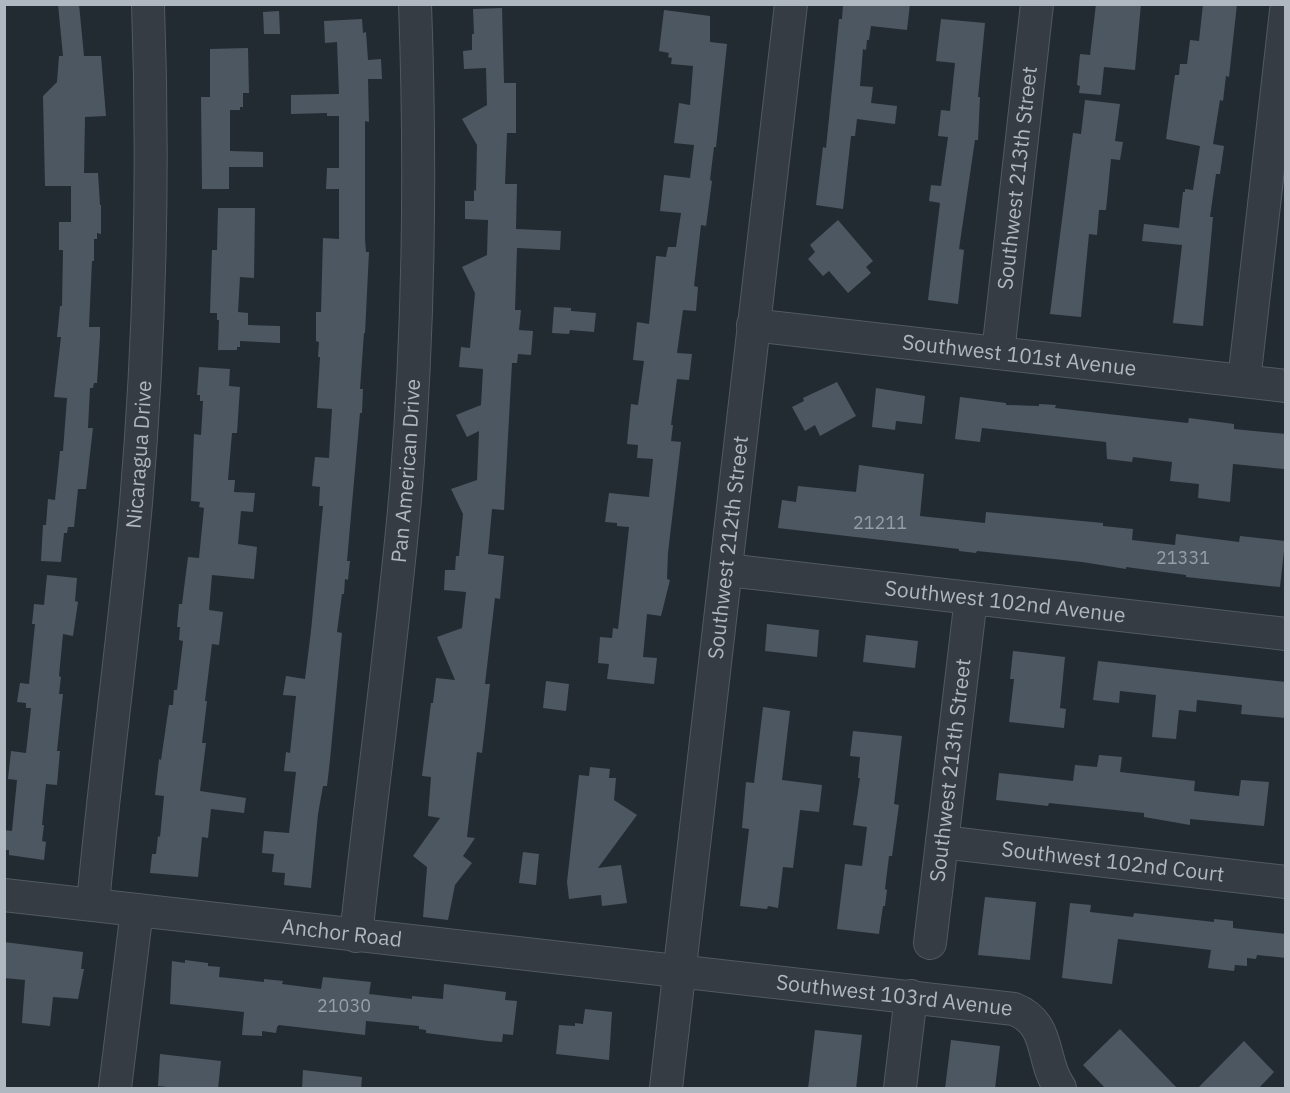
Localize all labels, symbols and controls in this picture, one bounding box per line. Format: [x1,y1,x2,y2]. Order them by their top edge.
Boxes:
street label: Southwest 213th Street [990,65,1043,291]
street label: Southwest 101st Avenue [901,327,1138,382]
street label: Pan American Drive [384,378,426,564]
street label: Nicaragua Drive [119,379,158,530]
street label: Southwest 212th Street [701,434,754,661]
house number: 21211 [853,511,907,534]
house number: 21331 [1156,546,1210,569]
street label: Southwest 102nd Avenue [883,573,1127,629]
street label: Southwest 213th Street [922,657,977,883]
street label: Southwest 102nd Court [1000,834,1226,888]
street label: Anchor Road [280,911,403,953]
street label: Southwest 103rd Avenue [775,967,1014,1022]
house number: 21030 [317,994,371,1017]

